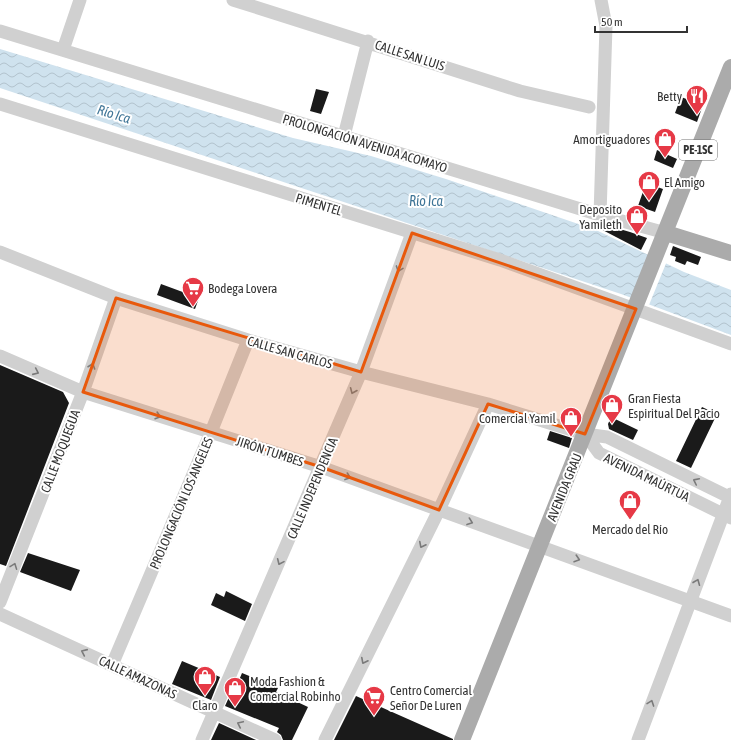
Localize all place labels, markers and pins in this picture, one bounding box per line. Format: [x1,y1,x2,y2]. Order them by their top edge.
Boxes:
restaurant icon: Betty [684,83,710,116]
place label: Betty [657,89,683,104]
shop icon: Amortiguadores [652,126,678,159]
place label: Amortiguadores [573,132,650,147]
shop icon: El Amigo [636,169,662,202]
place label: El Amigo [664,175,705,190]
place label: Deposito Yamileth [579,202,622,232]
shop icon: Deposito Yamileth [624,203,650,236]
supermarket icon: Bodega Lovera [180,275,206,308]
place label: Bodega Lovera [208,281,277,296]
place label: Gran Fiesta Espiritual Del Pacio [628,391,720,421]
shop icon: Gran Fiesta Espiritual Del Pacio [599,392,625,425]
shop icon: Comercial Yamil [558,405,584,438]
place label: Comercial Yamil [479,411,557,426]
shop icon: Mercado del Río [617,488,643,521]
place label: Mercado del Río [592,522,668,537]
shop icon: Claro [192,664,218,697]
place label: Moda Fashion & Comercial Robinho [250,674,341,704]
shop icon: Moda Fashion & Comercial Robinho [222,675,248,708]
place label: Centro Comercial Señor De Luren [390,683,472,713]
supermarket icon: Centro Comercial Señor De Luren [361,684,387,717]
place label: Claro [192,698,218,713]

